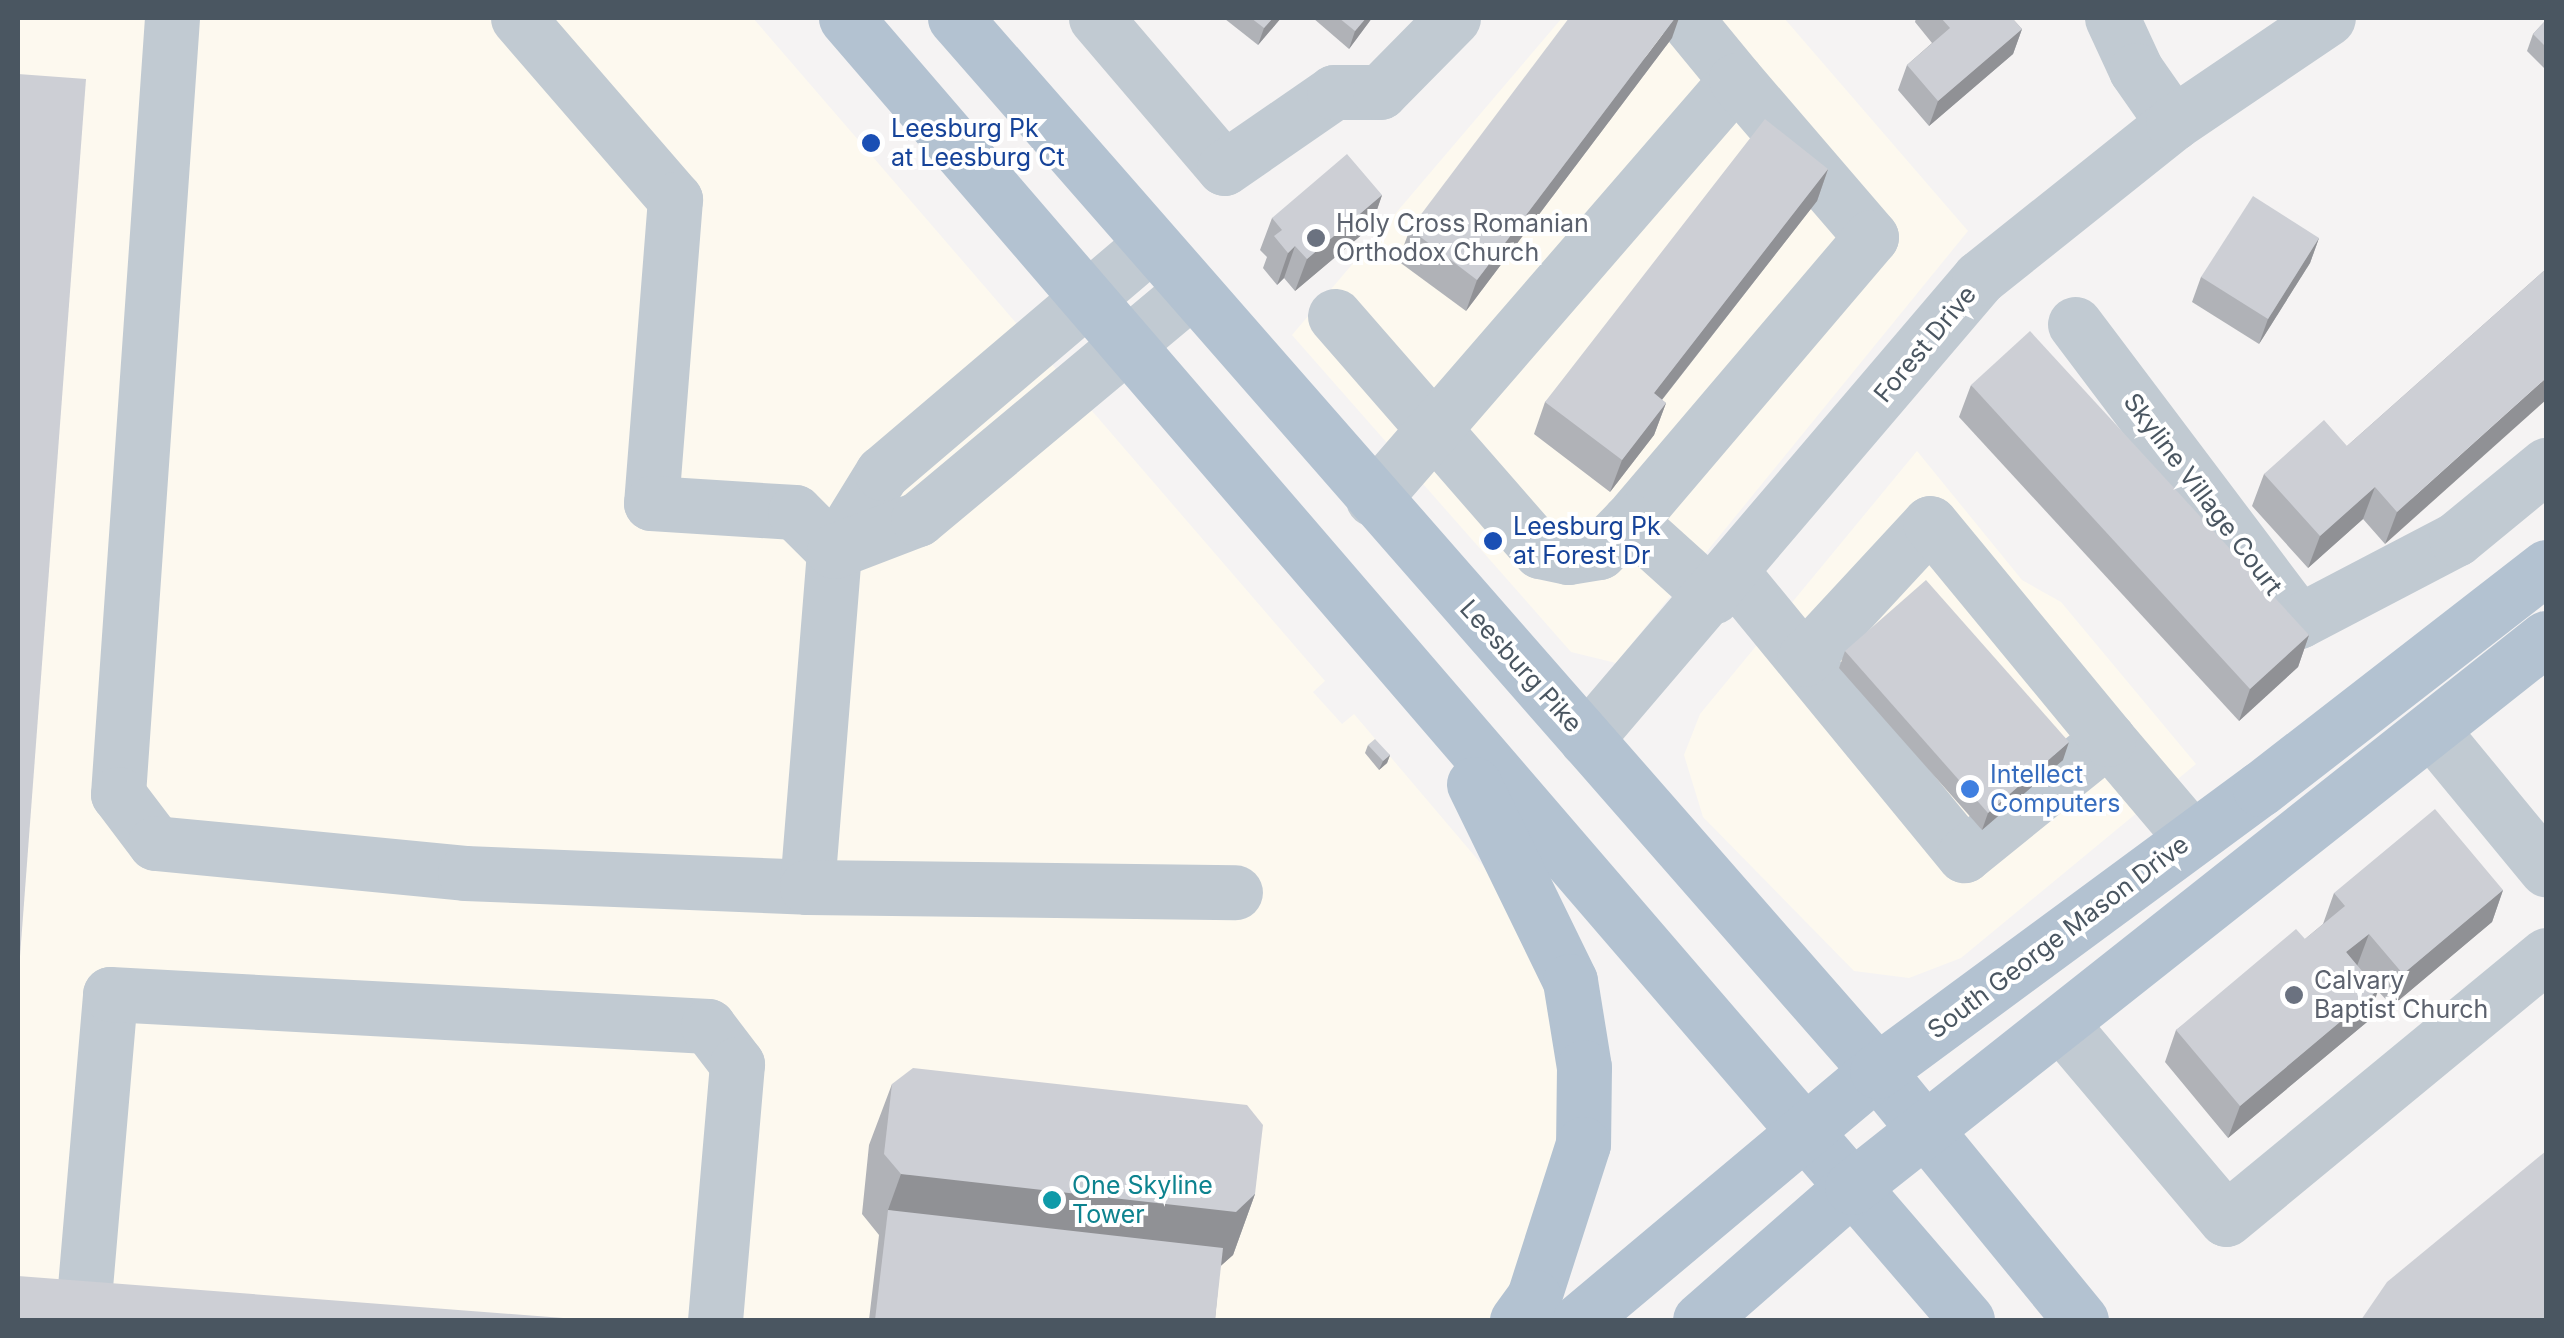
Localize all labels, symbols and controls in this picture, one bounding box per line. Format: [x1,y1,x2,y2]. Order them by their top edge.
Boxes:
place label: Leesburg Pk at Leesburg Ct [891,114,1065,173]
marker: Leesburg Pk at Leesburg Ct [860,132,882,154]
place label: Holy Cross Romanian Orthodox Church [1336,209,1589,268]
marker: Holy Cross Romanian Orthodox Church [1305,227,1327,249]
street label: Forest Drive [1868,280,1982,408]
street label: Skyline Village Court [2117,387,2289,601]
place label: Leesburg Pk at Forest Dr [1513,512,1661,571]
marker: Leesburg Pk at Forest Dr [1482,530,1504,552]
street label: Leesburg Pike [1454,594,1588,738]
place label: Intellect Computers [1990,760,2120,819]
marker: Intellect Computers [1959,778,1981,800]
street label: South George Mason Drive [1922,829,2194,1045]
place label: Calvary Baptist Church [2314,966,2488,1025]
marker: Calvary Baptist Church [2283,984,2305,1006]
place label: One Skyline Tower [1072,1171,1213,1230]
marker: One Skyline Tower [1041,1189,1063,1211]

